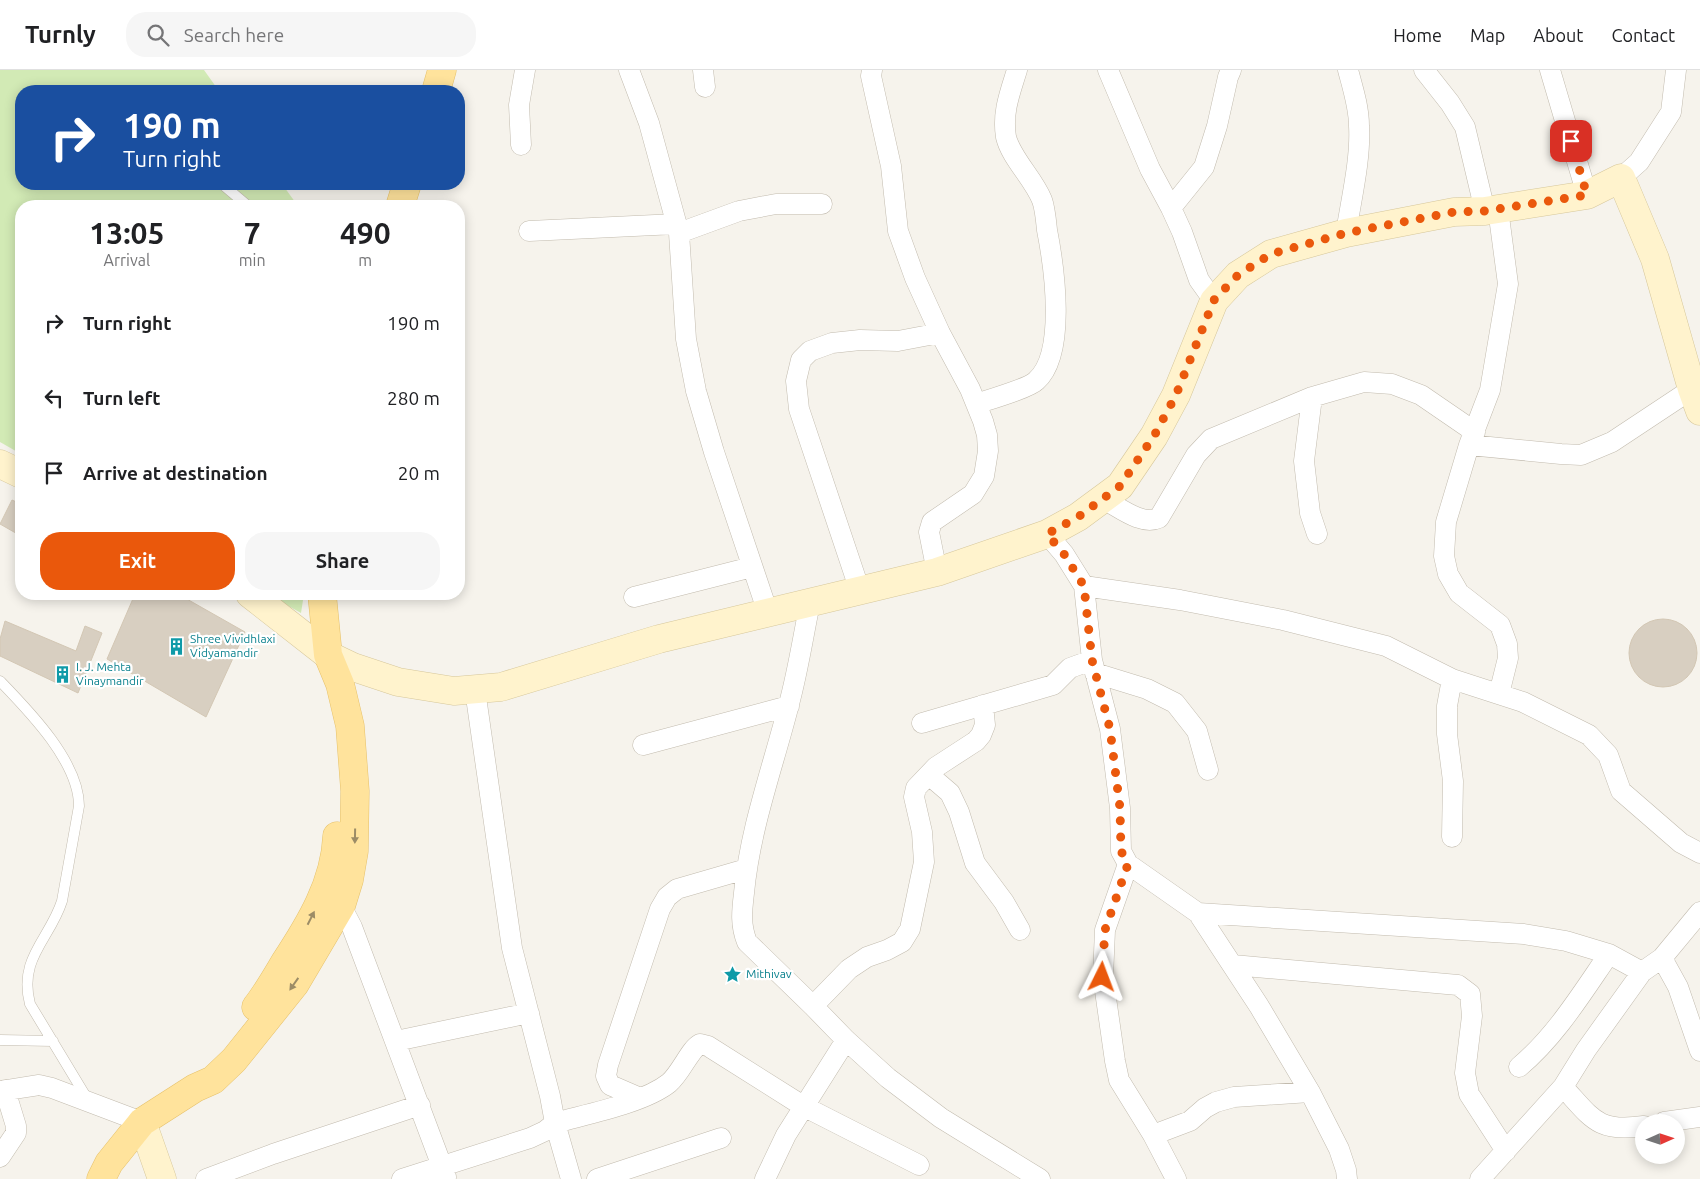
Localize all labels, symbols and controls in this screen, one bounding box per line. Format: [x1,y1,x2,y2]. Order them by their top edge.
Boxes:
search box [126,12,476,57]
text: Turnly [25,21,96,48]
icon: search [144,21,172,49]
text: Search here [184,24,284,46]
text: Home [1393,25,1442,45]
text: Map [1470,25,1505,45]
text: About [1533,25,1583,45]
text: Contact [1611,25,1675,45]
icon: right [40,105,105,170]
text: 190 m [123,105,221,145]
pin [1550,120,1592,162]
icon: arrive [1557,127,1585,155]
text: Turn right [123,146,221,171]
text: 13:05 [89,216,164,250]
text: 7 [244,216,261,250]
text: 490 [340,216,391,250]
text: Arrival [104,251,150,269]
text: min [239,251,266,269]
text: m [358,251,372,269]
icon: right [40,309,68,337]
text: Turn right [83,312,171,334]
text: 190 m [387,312,440,334]
icon: left [40,384,68,412]
text: Turn left [83,387,161,409]
text: 280 m [387,387,440,409]
icon: arrive [40,459,68,487]
text: Arrive at destination [83,462,268,484]
text: 20 m [398,462,440,484]
button: Exit [40,532,235,590]
button: Share [245,532,440,590]
place label: Shree Vividhlaxi Vidyamandir [190,632,276,659]
building icon: Shree Vividhlaxi Vidyamandir [166,636,186,656]
place label: I. J. Mehta Vinaymandir [76,660,144,687]
building icon: I. J. Mehta Vinaymandir [52,664,72,684]
one-way arrow [351,829,359,845]
one-way arrow [307,911,315,926]
position arrow [1075,950,1127,1002]
place icon: Mithivav [722,964,742,984]
place label: Mithivav [746,967,792,980]
one-way arrow [289,977,299,991]
north arrow [1635,1114,1685,1164]
map controls [1635,1114,1685,1164]

